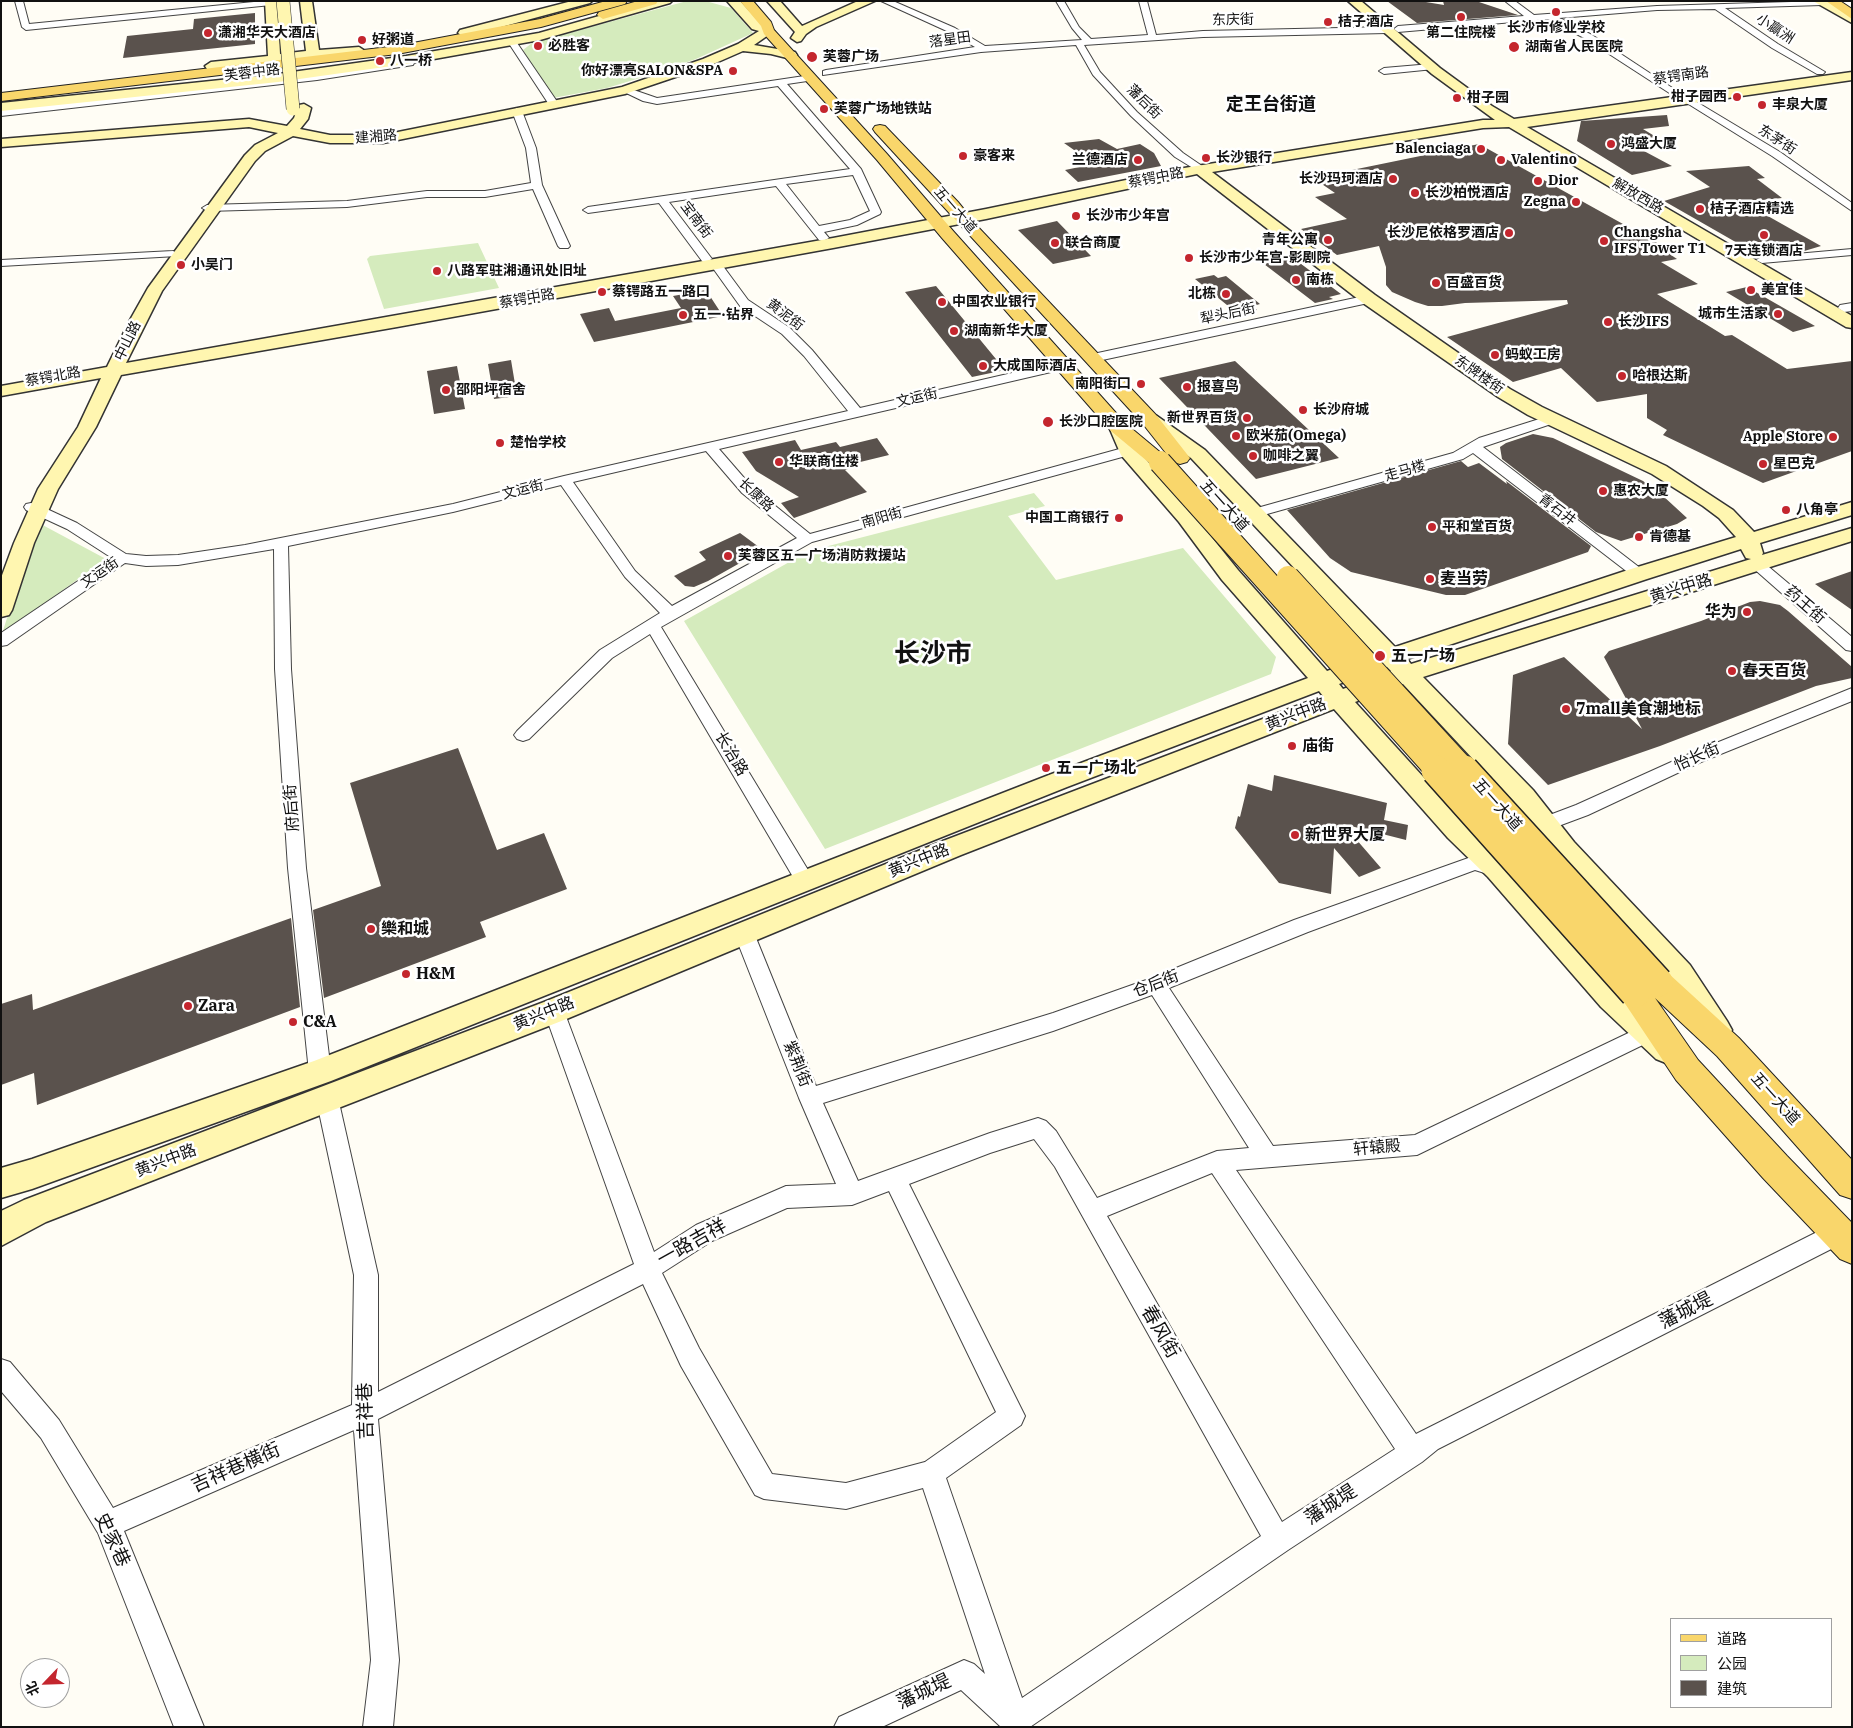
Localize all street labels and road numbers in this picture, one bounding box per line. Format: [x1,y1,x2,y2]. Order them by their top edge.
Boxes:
street label: 东庆街 [1212,11,1254,29]
street label: 小赢洲 [1753,11,1797,47]
street label: 落星田 [928,29,972,51]
street label: 芙蓉中路 [223,61,281,85]
street label: 蔡锷南路 [1652,64,1710,88]
street label: 藩后街 [1123,81,1165,123]
street label: 东茅街 [1755,122,1799,158]
street label: 建湘路 [354,127,398,147]
street label: 蔡锷中路 [1127,164,1185,192]
street label: 解放西路 [1610,175,1666,217]
street label: 五一大道 [930,183,980,237]
street label: 宝南街 [677,198,715,242]
street label: 蔡锷中路 [498,286,556,312]
street label: 黄泥街 [763,296,807,334]
street label: 犁头后街 [1199,300,1257,328]
street label: 中山路 [111,318,145,364]
street label: 东牌楼街 [1451,352,1507,398]
street label: 蔡锷北路 [24,364,82,390]
street label: 文运街 [895,385,939,411]
street label: 走马楼 [1382,457,1428,485]
street label: 长康路 [735,475,777,515]
street label: 五一大道 [1195,476,1253,536]
street label: 文运街 [501,477,545,503]
street label: 青石井 [1535,491,1579,529]
street label: 南阳街 [859,504,905,532]
street label: 文运街 [78,554,122,592]
street label: 黄兴中路 [1648,570,1714,608]
street label: 药王街 [1781,582,1829,628]
street label: 黄兴中路 [1263,695,1329,735]
street label: 长治路 [710,728,752,780]
street label: 怡长街 [1671,738,1723,776]
street label: 五一大道 [1468,775,1526,835]
street label: 府后街 [281,783,303,833]
street label: 黄兴中路 [886,840,952,882]
street label: 仓后街 [1130,966,1182,1002]
street label: 黄兴中路 [511,993,577,1035]
street label: 紫荆街 [779,1038,815,1090]
street label: 五一大道 [1746,1069,1804,1129]
street label: 轩辕殿 [1352,1136,1402,1160]
street label: 黄兴中路 [133,1141,199,1181]
street label: 一路吉祥 [653,1215,731,1271]
street label: 藩城堤 [1655,1288,1717,1334]
street label: 春风街 [1136,1302,1184,1362]
street label: 吉祥巷 [354,1382,378,1440]
street label: 吉祥巷横街 [188,1438,284,1498]
street label: 藩城堤 [1301,1480,1361,1530]
street label: 史家巷 [90,1509,134,1571]
street label: 藩城堤 [893,1670,955,1714]

